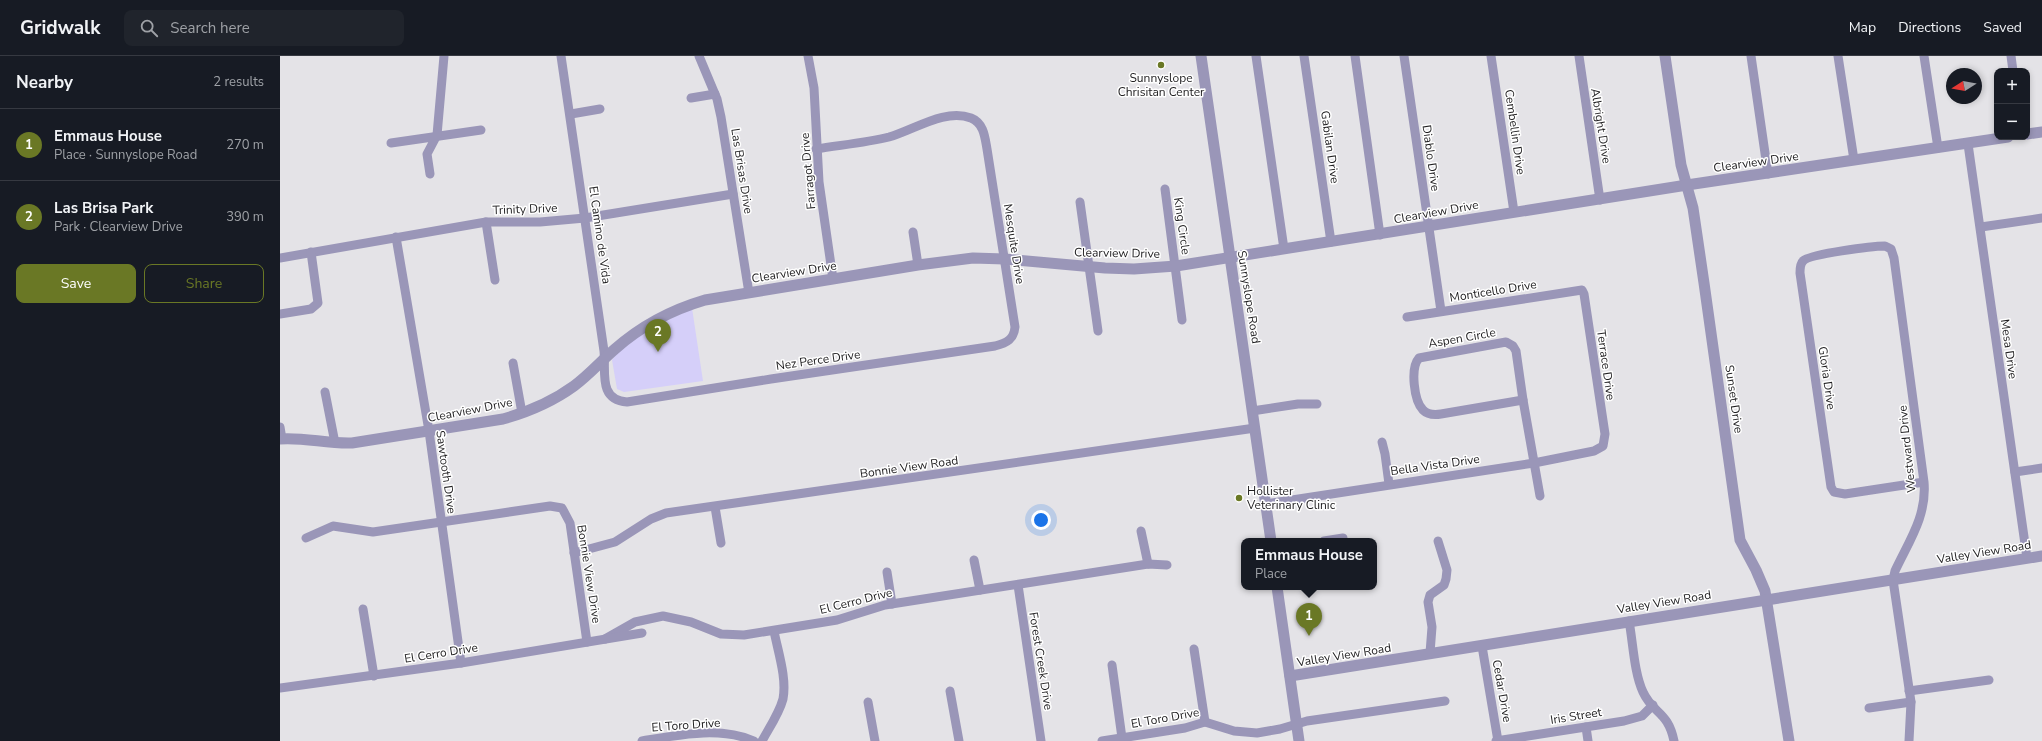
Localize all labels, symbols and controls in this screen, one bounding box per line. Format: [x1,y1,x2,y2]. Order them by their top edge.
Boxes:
search box [124,10,404,46]
text: Gridwalk [20,15,100,41]
icon: search [138,17,160,39]
text: Search here [170,18,250,38]
text: Map [1849,18,1876,37]
text: Directions [1898,18,1961,37]
text: Saved [1983,18,2022,37]
marker: Sunnyslope Chrisitan Center [1156,60,1166,70]
north arrow [1946,68,1982,104]
map controls [1994,68,2030,140]
button: + [1994,68,2030,104]
place label: Sunnyslope Chrisitan Center [1118,70,1205,100]
text: Nearby [16,71,73,94]
text: 2 results [213,73,264,91]
street label: Albright Drive [1587,87,1615,165]
street label: Cembellin Drive [1501,88,1529,176]
button: − [1994,104,2030,140]
street label: Gabilan Drive [1317,110,1343,184]
street label: Diablo Drive [1418,124,1444,192]
text: Emmaus House [54,126,162,146]
street label: Las Brisas Drive [727,127,757,215]
street label: Farragot Drive [797,132,819,210]
text: 1 [25,136,33,154]
text: 270 m [226,136,264,154]
text: Place · Sunnyslope Road [54,146,197,164]
street label: Clearview Drive [1712,148,1800,176]
street label: El Camino de Vida [585,185,615,285]
street label: King Circle [1170,196,1194,256]
street label: Clearview Drive [1392,197,1480,227]
text: Las Brisa Park [54,198,153,218]
street label: Trinity Drive [492,200,558,218]
street label: Mesquite Drive [1000,203,1028,285]
text: 2 [25,208,33,226]
text: 390 m [226,208,264,226]
text: Park · Clearview Drive [54,218,183,236]
street label: Clearview Drive [1074,244,1160,262]
street label: Sunnyslope Road [1234,249,1264,345]
street label: Clearview Drive [750,257,838,287]
button: Save [16,264,136,303]
button: Share [144,264,264,303]
street label: Monticello Drive [1448,276,1538,306]
street label: Mesa Drive [1997,318,2021,380]
pin: 2 [645,319,671,352]
street label: Aspen Circle [1427,324,1497,352]
street label: Terrace Drive [1593,329,1619,401]
street label: Gloria Drive [1815,345,1839,411]
street label: Nez Perce Drive [775,346,861,374]
street label: Sunset Drive [1721,364,1747,434]
street label: Clearview Drive [426,394,514,426]
street label: Westward Drive [1894,404,1920,494]
street label: Sawtooth Drive [432,429,460,515]
street label: Bella Vista Drive [1389,451,1481,479]
street label: Bonnie View Road [859,452,959,482]
place label: Hollister Veterinary Clinic [1246,483,1336,513]
marker: Hollister Veterinary Clinic [1234,493,1244,503]
your location [1031,510,1051,530]
street label: Bonnie View Drive [573,524,605,624]
street label: Valley View Road [1935,537,2032,567]
popup [1241,538,1377,590]
text: Emmaus House [1255,545,1363,565]
text: Place [1255,565,1287,583]
street label: El Cerro Drive [818,584,894,618]
street label: Valley View Road [1615,587,1712,617]
pin: 1 [1296,603,1322,636]
street label: Forest Creek Drive [1025,611,1057,711]
street label: El Cerro Drive [403,639,479,667]
street label: Valley View Road [1295,640,1392,670]
street label: Cedar Drive [1489,658,1515,724]
street label: El Toro Drive [1130,704,1200,732]
street label: Iris Street [1549,704,1604,728]
street label: El Toro Drive [651,715,721,735]

